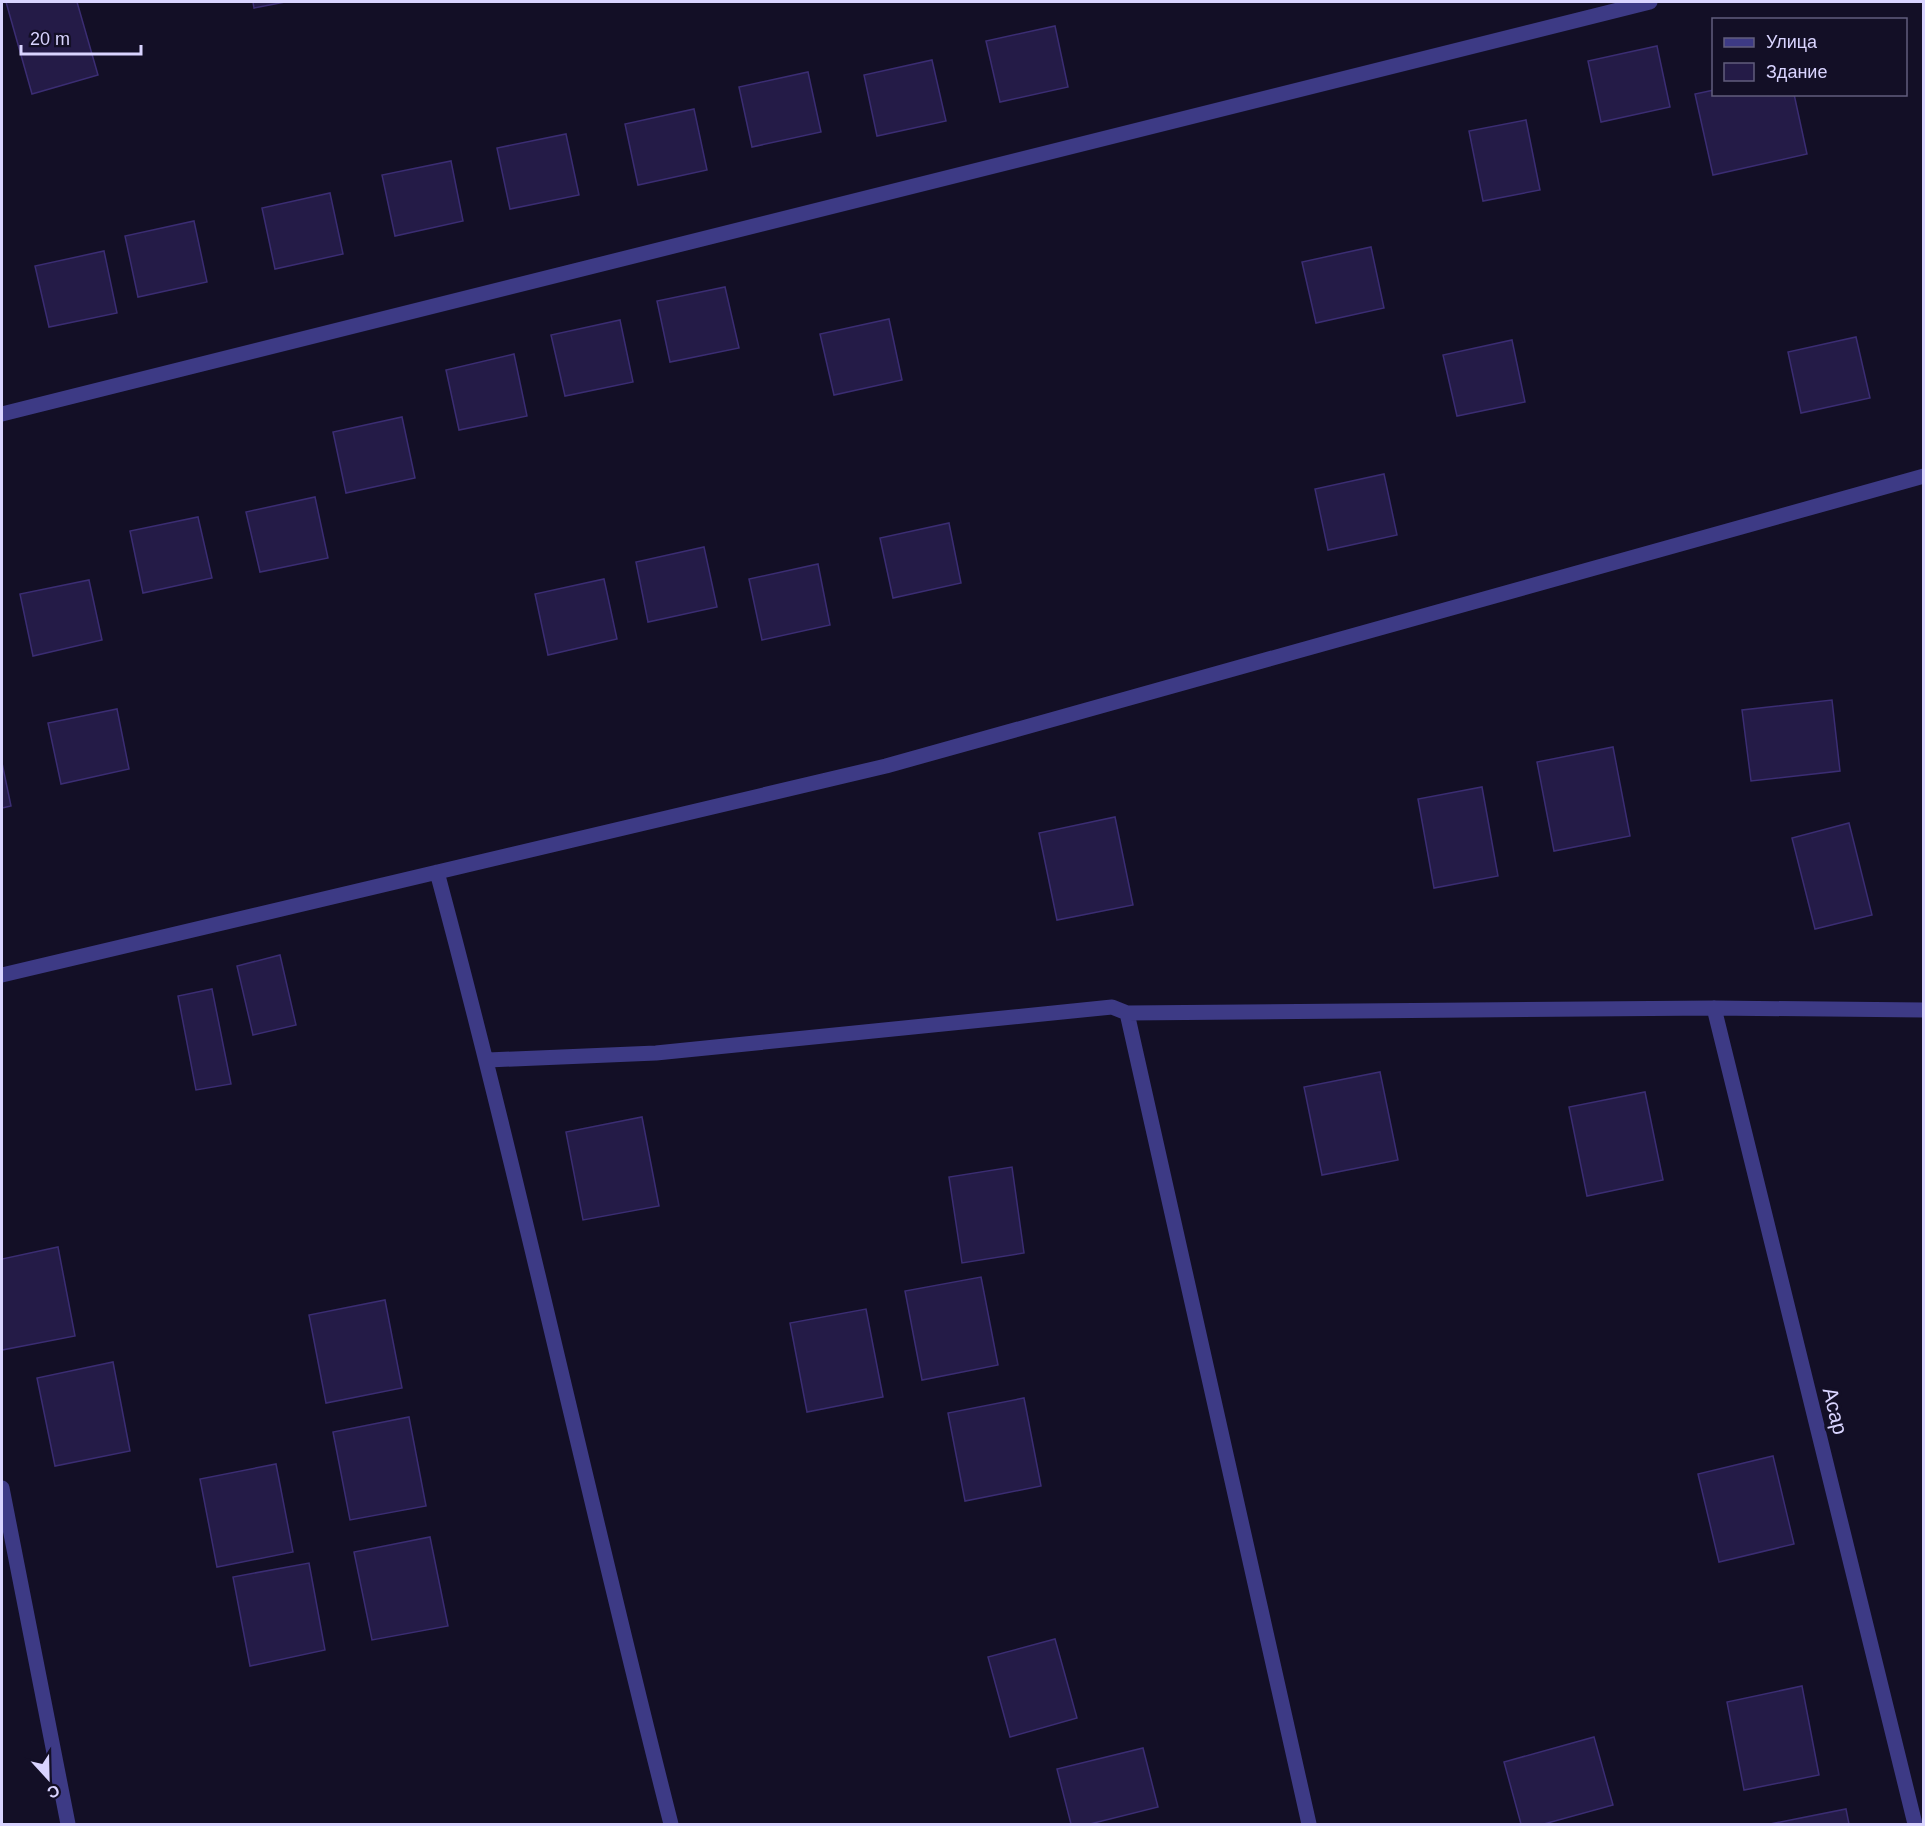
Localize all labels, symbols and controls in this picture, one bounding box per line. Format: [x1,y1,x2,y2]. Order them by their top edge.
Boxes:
scale bar [21,18,141,56]
legend [1712,18,1907,96]
text: 20 m [30,29,70,49]
text: Улица [1766,32,1818,52]
text: Здание [1766,62,1827,82]
street label: Асар [1819,1385,1852,1437]
north arrow [18,1748,78,1808]
text: С [44,1781,62,1802]

